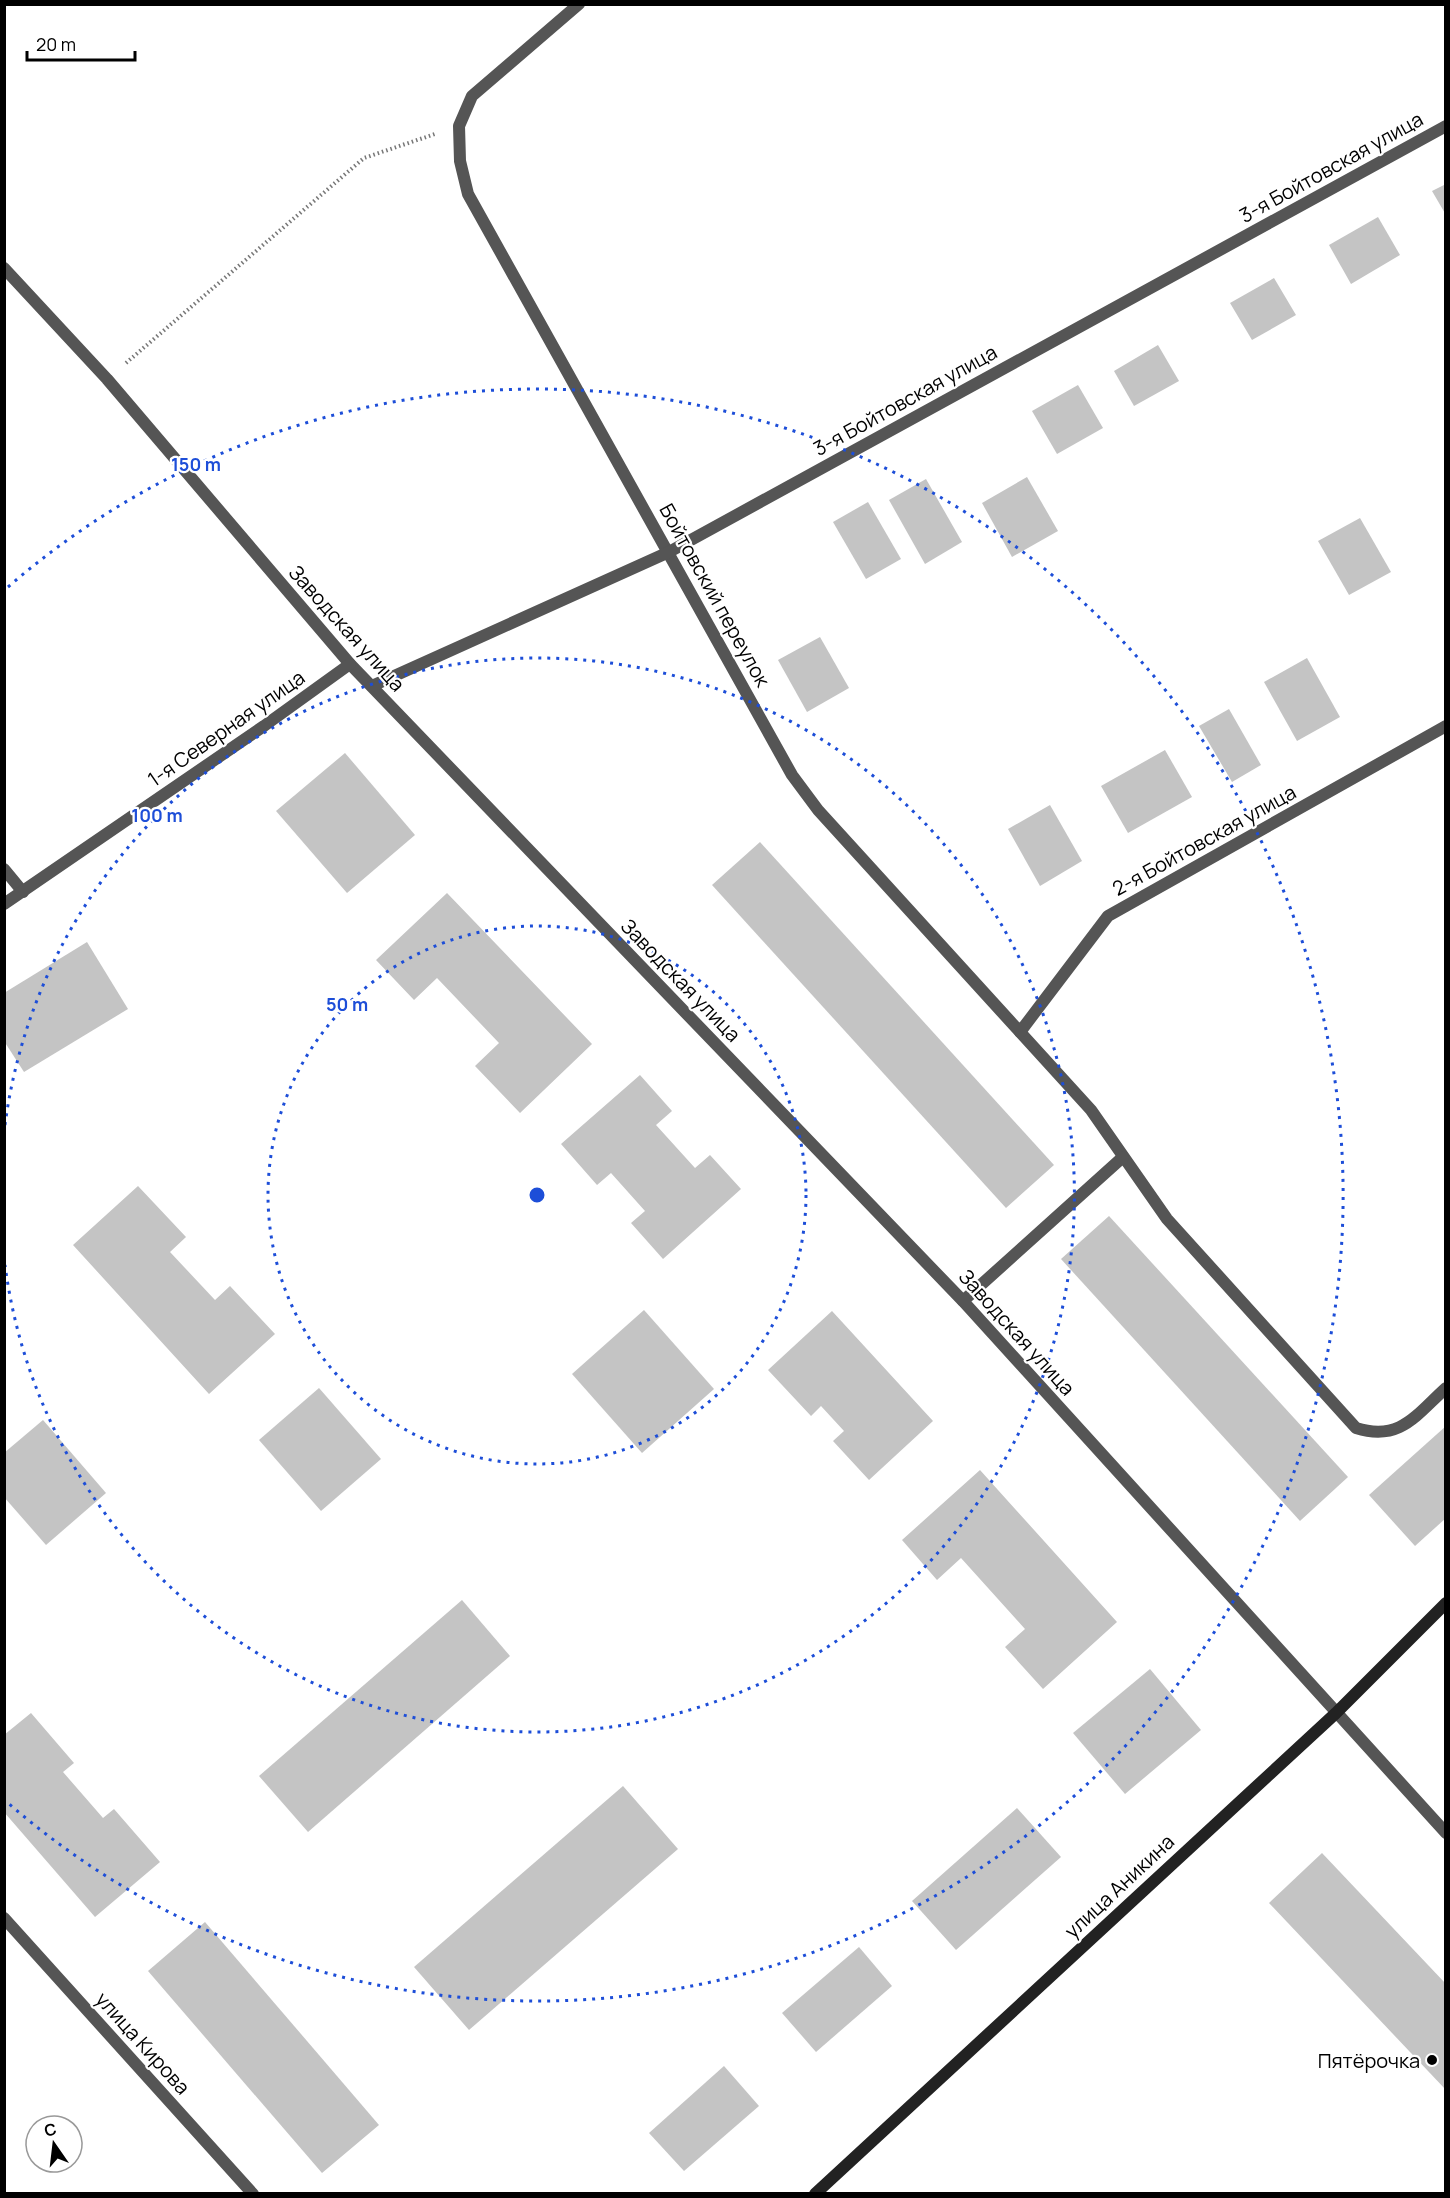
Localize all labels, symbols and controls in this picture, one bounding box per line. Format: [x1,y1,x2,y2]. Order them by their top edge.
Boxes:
scale bar [27,24,135,62]
text: 20 m [36,32,76,56]
street label: 3-я Бойтовская улица [1234,105,1428,229]
street label: 3-я Бойтовская улица [808,338,1002,462]
text: 150 m [171,452,221,476]
street label: Бойтовский переулок [653,499,777,692]
street label: Заводская улица [283,559,411,697]
street label: 1-я Северная улица [142,664,310,792]
street label: 2-я Бойтовская улица [1107,778,1301,902]
text: 100 m [131,803,183,827]
street label: Заводская улица [615,913,747,1047]
text: 50 m [326,992,368,1016]
centre of rings [527,1185,547,1205]
street label: Заводская улица [953,1263,1081,1401]
street label: улица Аникина [1058,1828,1180,1944]
street label: улица Кирова [90,1986,196,2100]
place label: Пятёрочка [1318,2047,1420,2074]
marker: Пятёрочка [1425,2053,1439,2067]
north arrow [24,2114,84,2174]
text: С [42,2117,59,2142]

